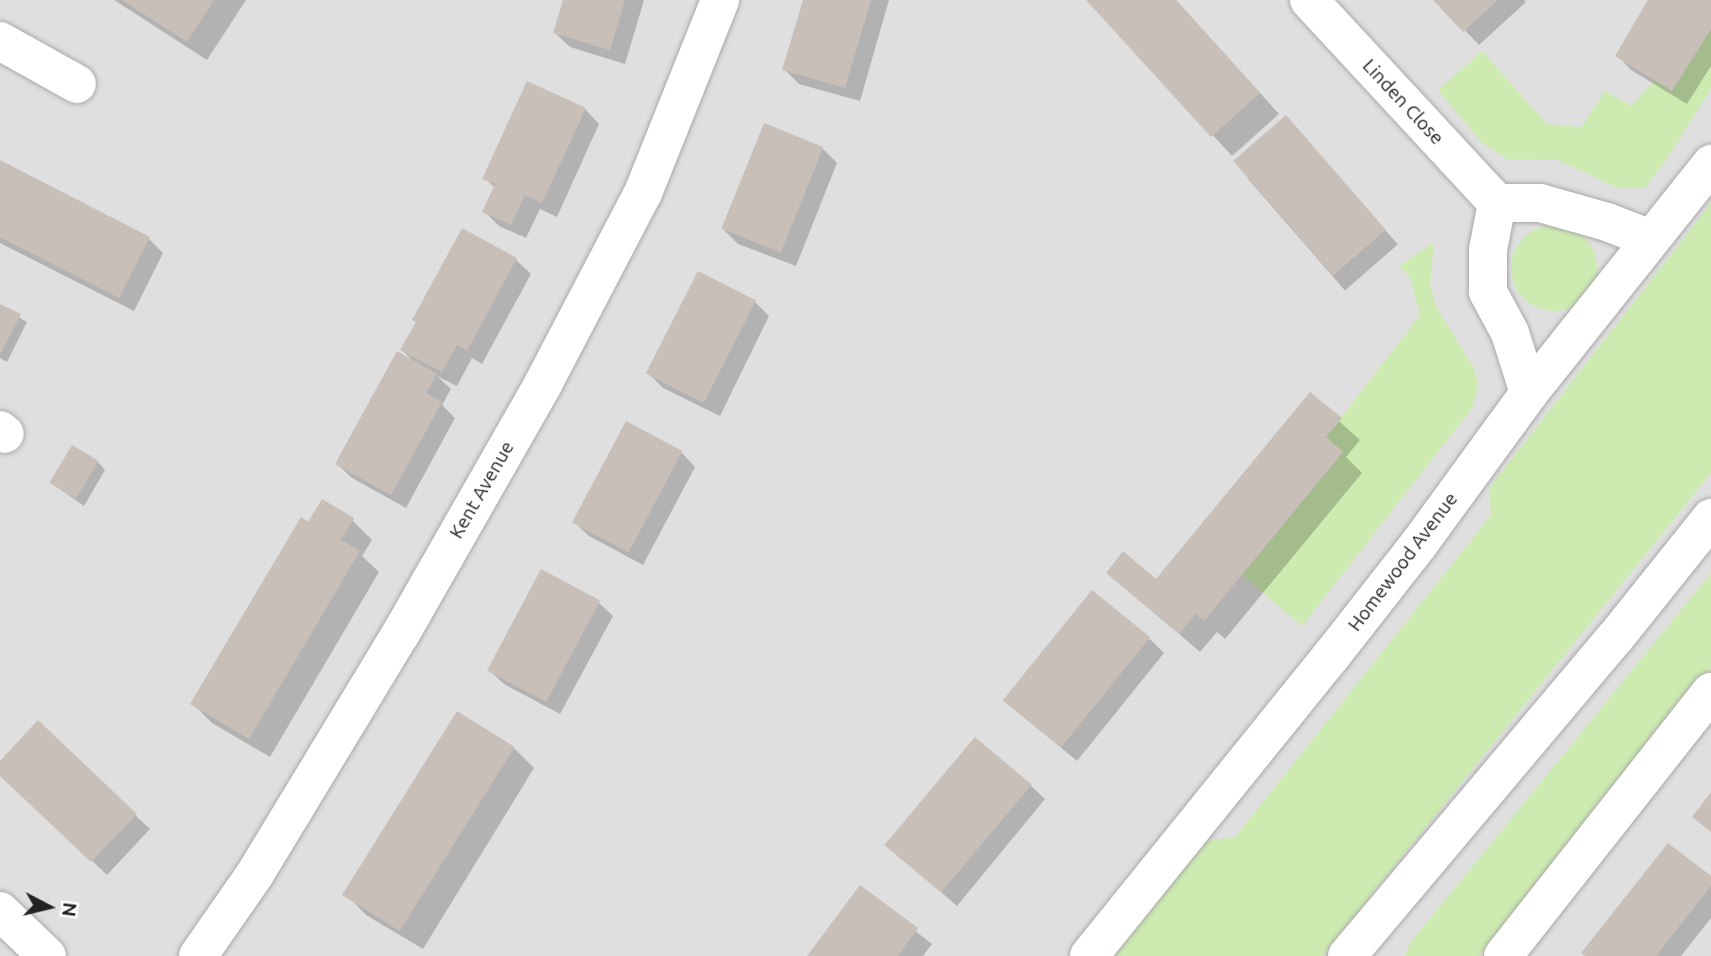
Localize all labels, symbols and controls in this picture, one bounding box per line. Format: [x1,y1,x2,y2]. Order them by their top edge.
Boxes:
street label: Linden Close [1358,55,1448,149]
street label: Kent Avenue [445,437,519,543]
street label: Homewood Avenue [1343,488,1463,636]
north arrow [14,872,84,942]
text: N [58,901,82,918]

